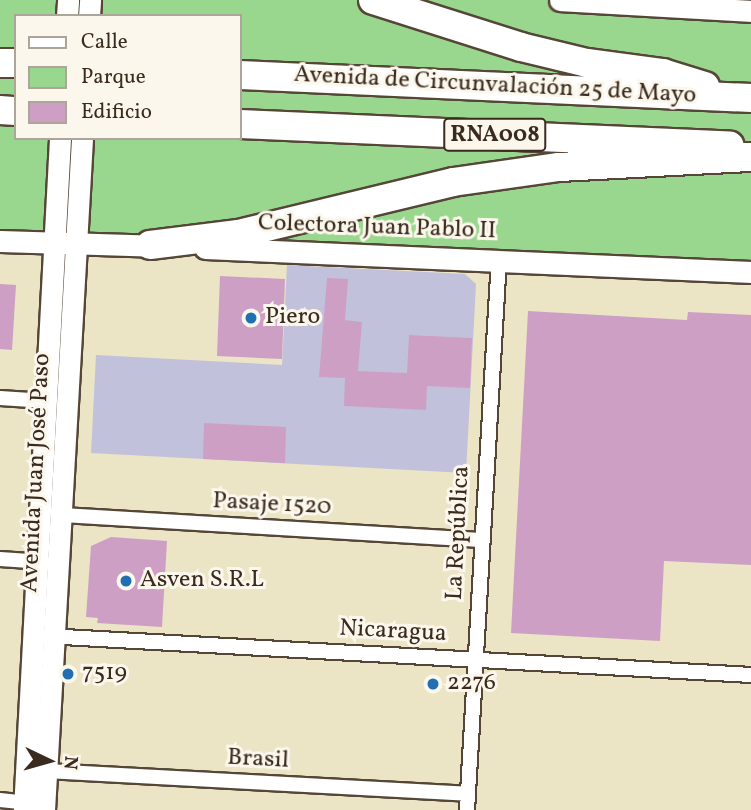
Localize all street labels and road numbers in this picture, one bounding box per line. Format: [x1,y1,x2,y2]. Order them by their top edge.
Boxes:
street label: Avenida de Circunvalación 25 de Mayo [293,61,697,111]
road number: RNA008 [442,116,548,154]
street label: Colectora Juan Pablo II [257,209,497,247]
street label: Avenida Juan José Paso [16,353,58,593]
street label: La República [441,465,477,601]
street label: Pasaje 1520 [212,488,332,522]
street label: Nicaragua [339,615,447,649]
street label: Brasil [226,744,290,776]

